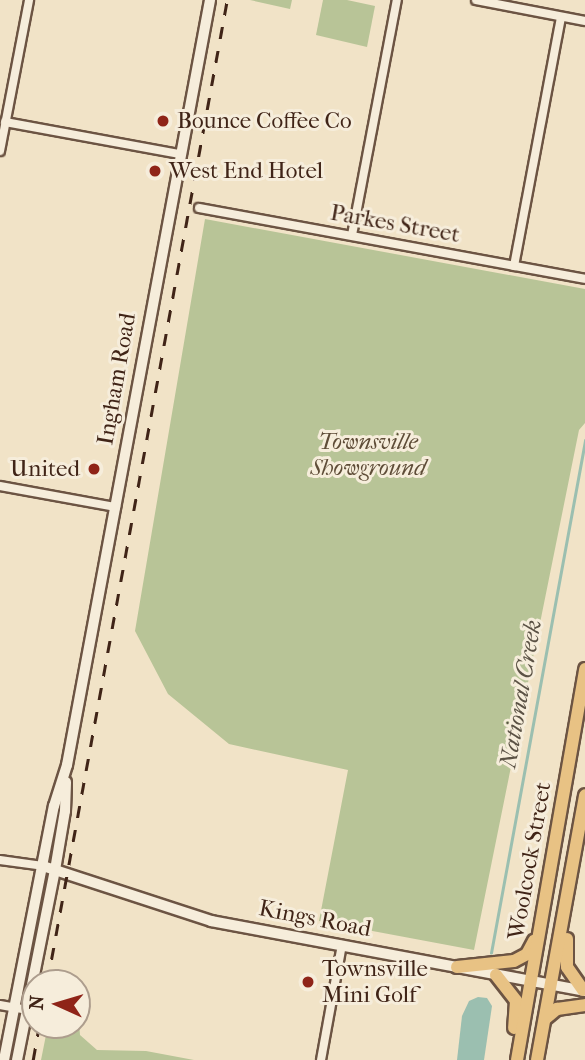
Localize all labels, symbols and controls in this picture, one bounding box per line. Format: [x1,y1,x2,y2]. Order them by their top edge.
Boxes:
place label: Bounce Coffee Co [177,107,352,135]
marker: Bounce Coffee Co [155,113,171,129]
place label: West End Hotel [169,157,323,185]
marker: West End Hotel [147,163,163,179]
street label: Parkes Street [328,199,462,249]
street label: Ingham Road [92,311,142,447]
park label: Townsville Showground [310,428,426,482]
place label: United [10,455,80,483]
marker: United [86,461,102,477]
water label: National Creek [494,618,548,770]
street label: Woolcock Street [503,780,557,942]
street label: Kings Road [257,895,373,943]
place label: Townsville Mini Golf [322,955,428,1009]
north arrow [21,969,91,1039]
marker: Townsville Mini Golf [300,974,316,990]
text: N [26,995,49,1011]

